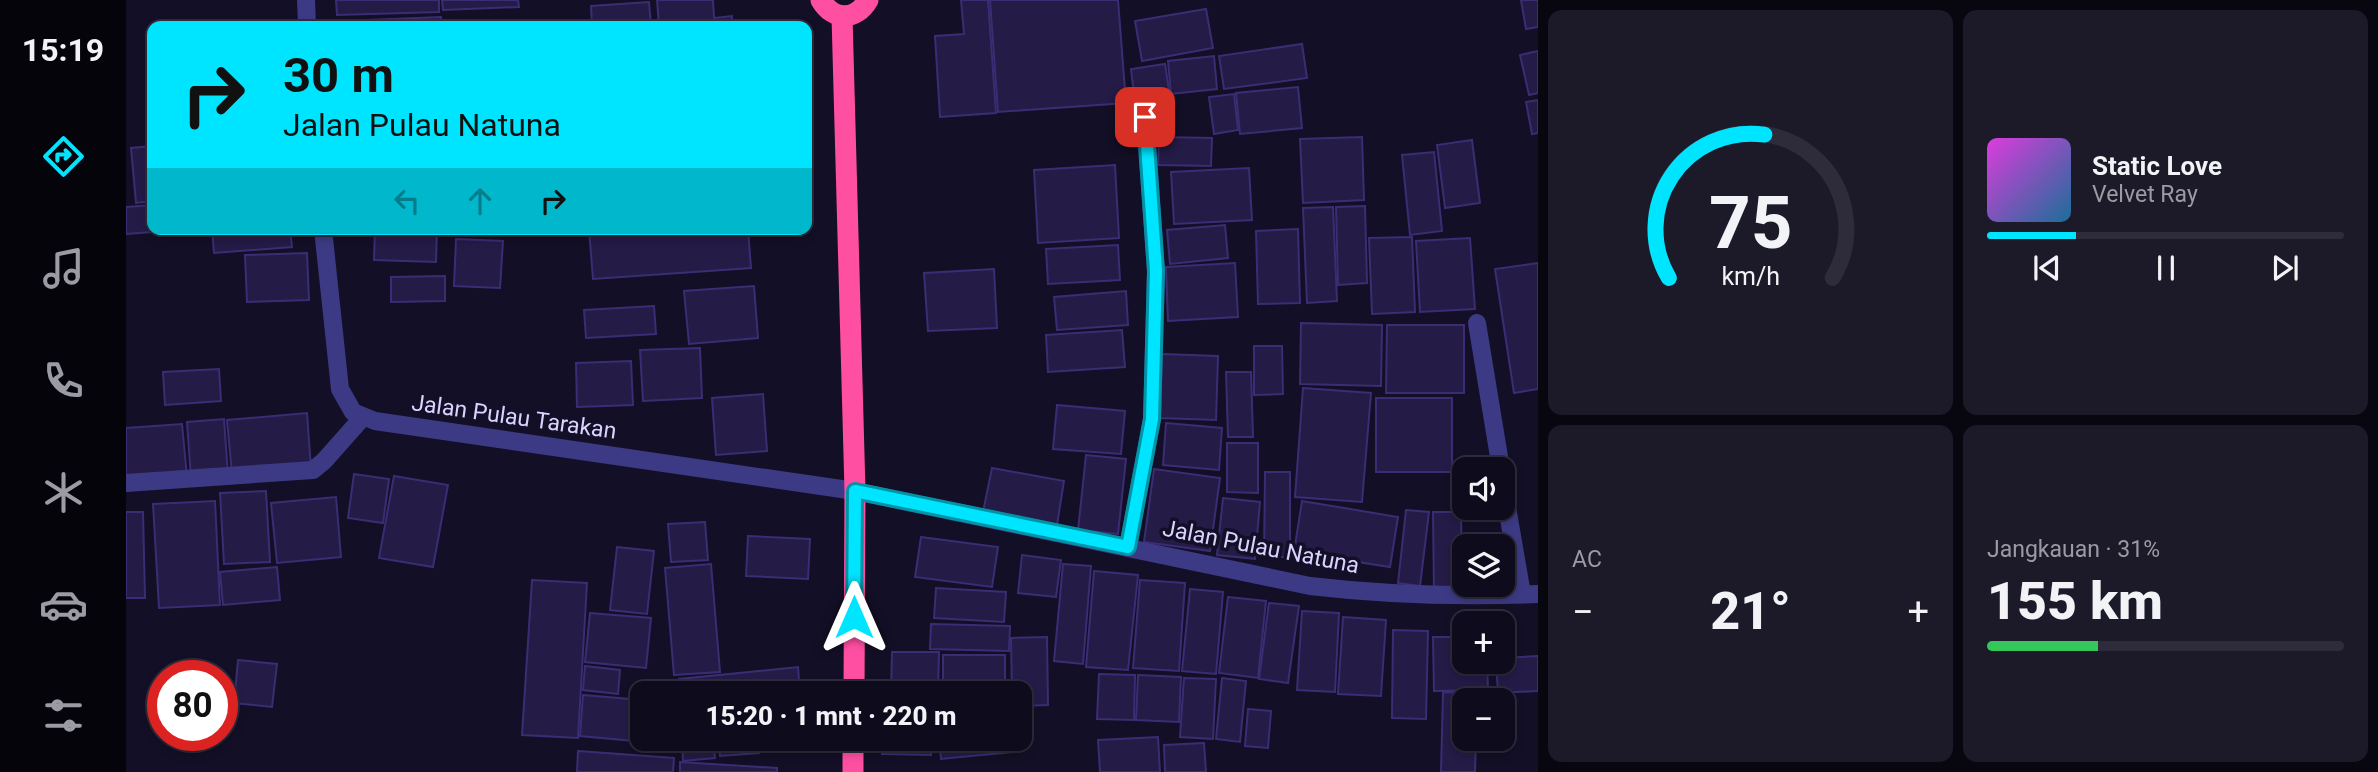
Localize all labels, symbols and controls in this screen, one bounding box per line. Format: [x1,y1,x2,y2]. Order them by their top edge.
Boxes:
text: 15:19 [22,31,104,69]
text: 30 m [283,47,394,104]
icon: right [168,49,259,140]
pin [1115,87,1175,147]
icon: arrive [1126,98,1164,136]
text: Jalan Pulau Natuna [283,106,561,144]
icon: directions [39,132,88,181]
text: Static Love [2092,151,2222,181]
text: 75 [1709,181,1792,267]
text: Velvet Ray [2092,181,2198,208]
icon: left [388,182,426,220]
icon: ahead [461,182,499,220]
icon: right [534,182,572,220]
icon: music [39,244,88,293]
icon: previous [2028,249,2066,287]
icon: pause [2147,249,2185,287]
icon: next [2266,249,2304,287]
text: km/h [1721,262,1780,291]
icon: phone [39,356,88,405]
street label: Jalan Pulau Tarakan [410,389,618,445]
map controls [1452,457,1515,751]
button: sound [1452,457,1515,520]
icon: climate [39,468,88,517]
street label: Jalan Pulau Natuna [1160,515,1362,579]
button: layers [1452,534,1515,597]
text: Jangkauan · 31% [1987,536,2160,563]
text: AC [1572,546,1602,573]
text: 155 km [1987,571,2163,632]
icon: car [39,580,88,629]
position arrow [817,580,891,654]
text: 21° [1710,581,1791,642]
text: − [1572,590,1594,634]
text: + [1907,590,1929,634]
button: + [1452,611,1515,674]
speed limit sign: 80 [147,660,238,751]
button: − [1452,688,1515,751]
icon: filters [39,691,88,740]
text: 15:20 · 1 mnt · 220 m [706,701,956,731]

